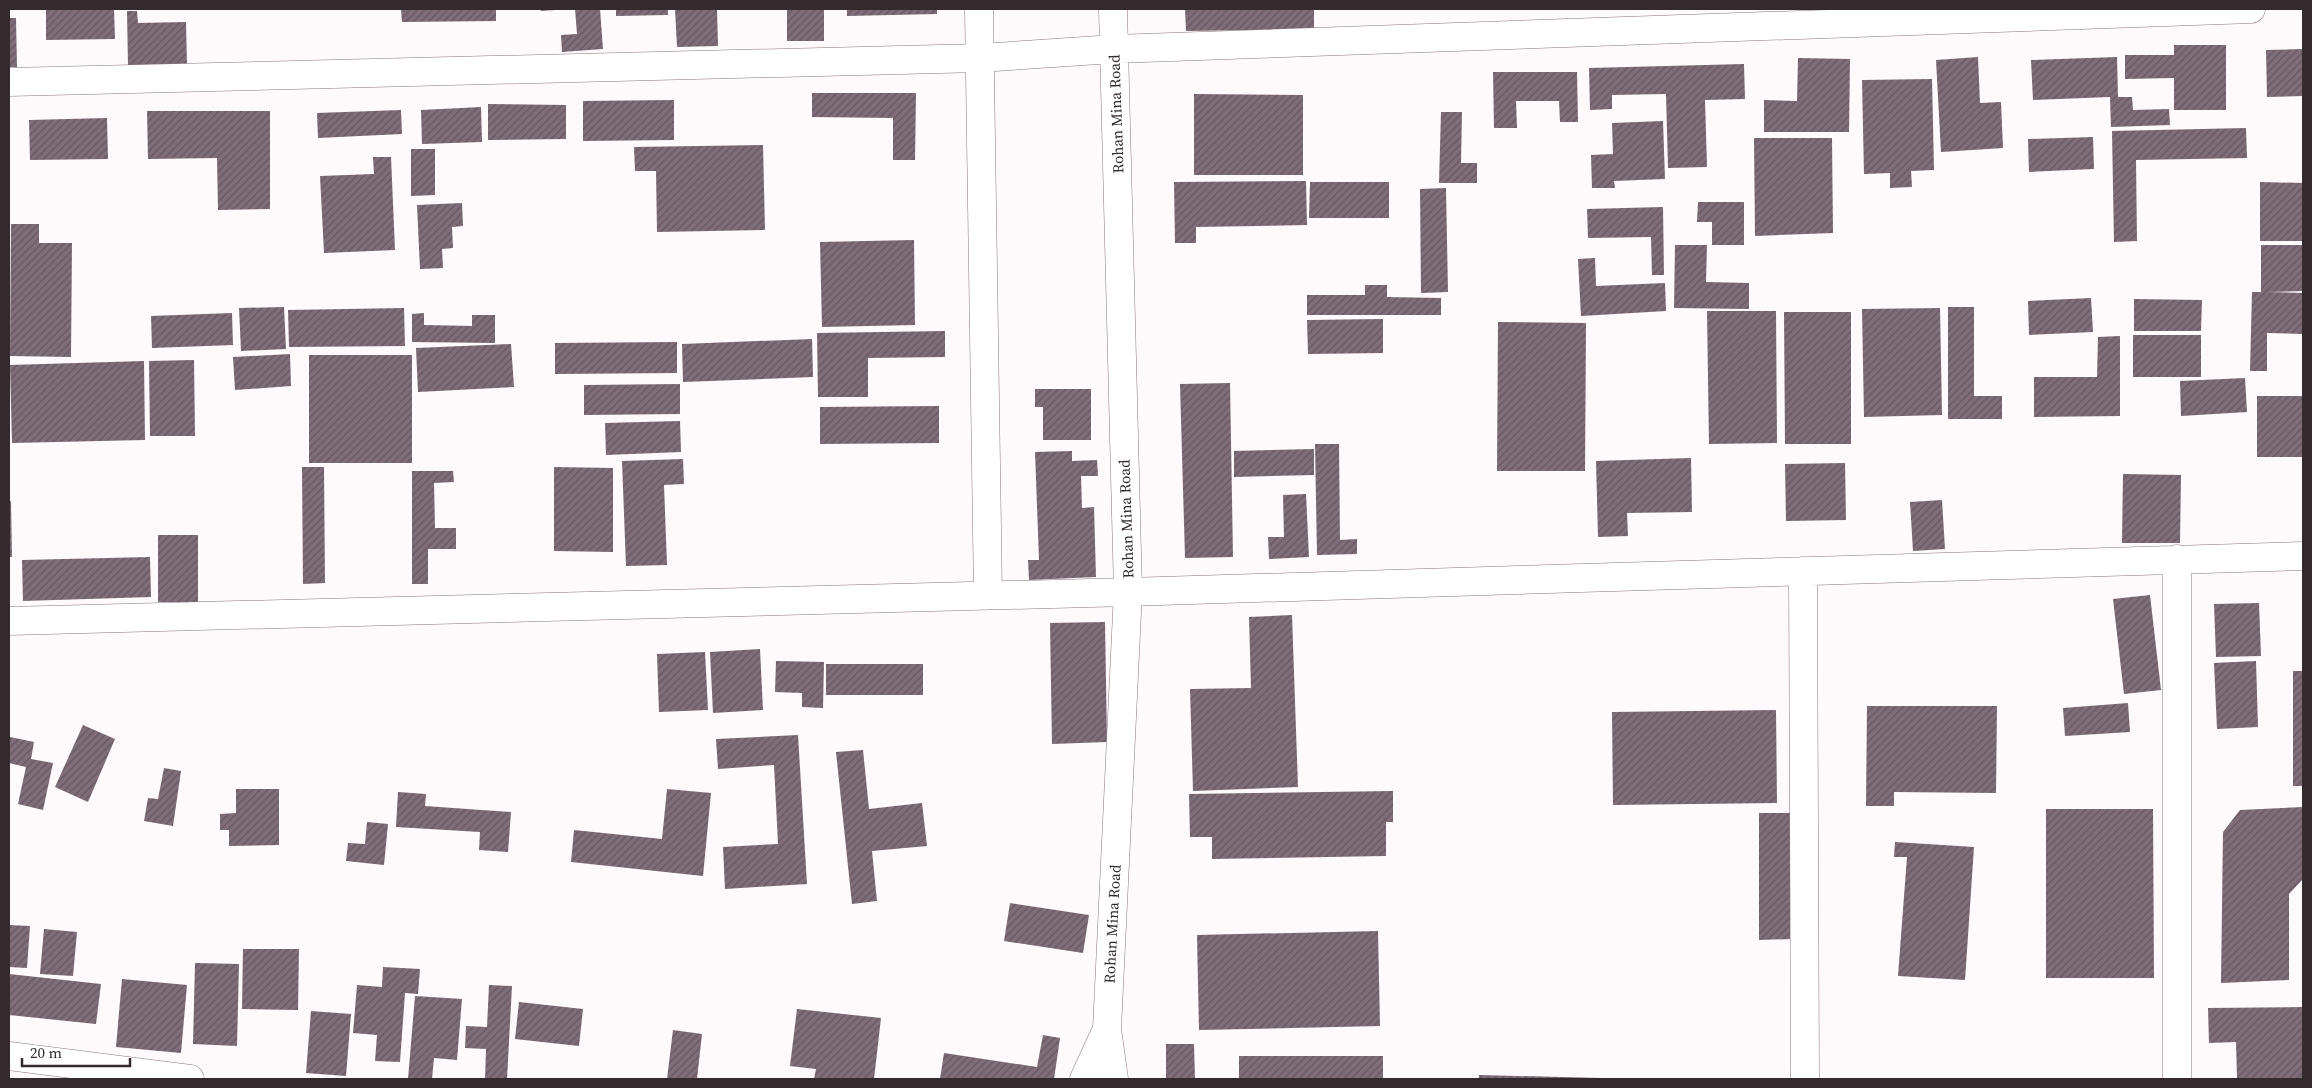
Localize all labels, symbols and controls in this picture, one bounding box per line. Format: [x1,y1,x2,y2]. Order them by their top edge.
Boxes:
street label: Rohan Mina Road [1103,54,1129,174]
street label: Rohan Mina Road [1113,459,1139,579]
street label: Rohan Mina Road [1098,864,1126,984]
scale bar [22,1036,130,1068]
text: 20 m [30,1042,62,1063]

